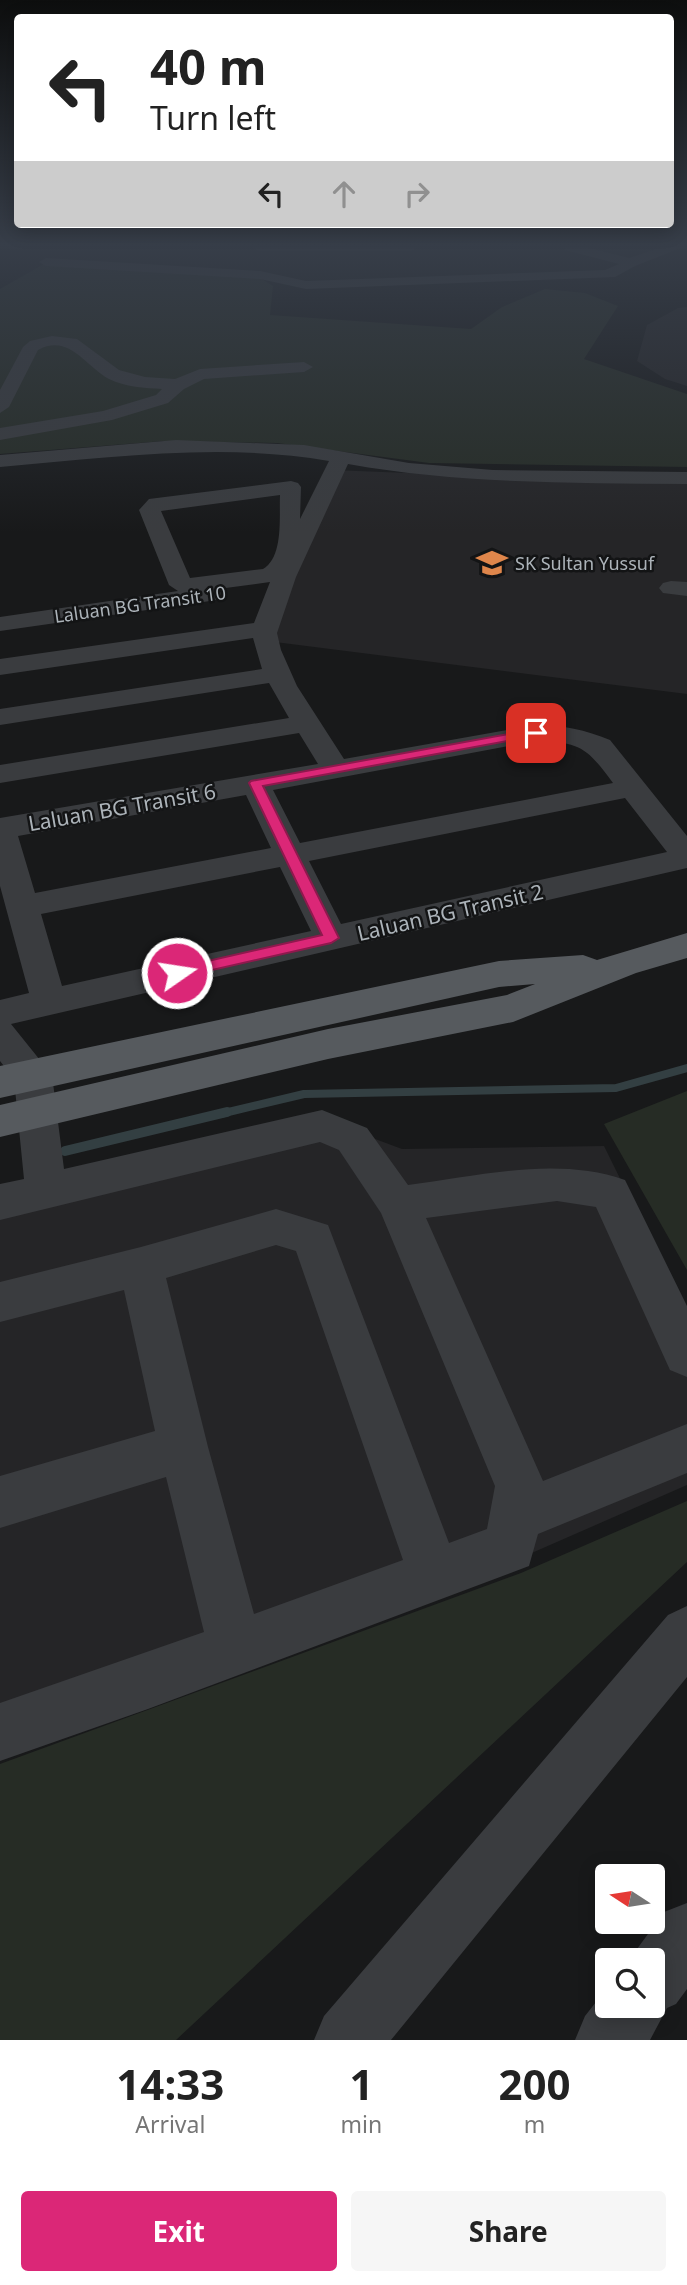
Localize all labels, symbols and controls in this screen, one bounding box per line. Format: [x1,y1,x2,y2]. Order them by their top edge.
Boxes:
text: 40 m [150,33,267,99]
icon: left [35,42,126,133]
text: Turn left [150,96,276,139]
icon: left [252,175,290,213]
icon: ahead [325,175,363,213]
icon: right [398,175,436,213]
school or university icon: SK Sultan Yussuf [475,546,509,580]
place label: SK Sultan Yussuf [515,551,655,575]
street label: Laluan BG Transit 10 [53,580,227,628]
pin [506,703,566,763]
icon: arrive [517,714,555,752]
street label: Laluan BG Transit 6 [26,777,218,837]
street label: Laluan BG Transit 2 [354,877,546,947]
position arrow [140,936,214,1010]
north arrow [595,1864,665,1934]
map controls [595,1864,665,2018]
button: search [595,1948,665,2018]
text: 14:33 [116,2055,224,2112]
text: 1 [349,2055,373,2112]
text: 200 [499,2055,571,2112]
text: Arrival [135,2108,205,2140]
text: min [341,2108,382,2140]
text: m [524,2108,545,2140]
button: Exit [21,2191,337,2271]
button: Share [351,2191,666,2271]

